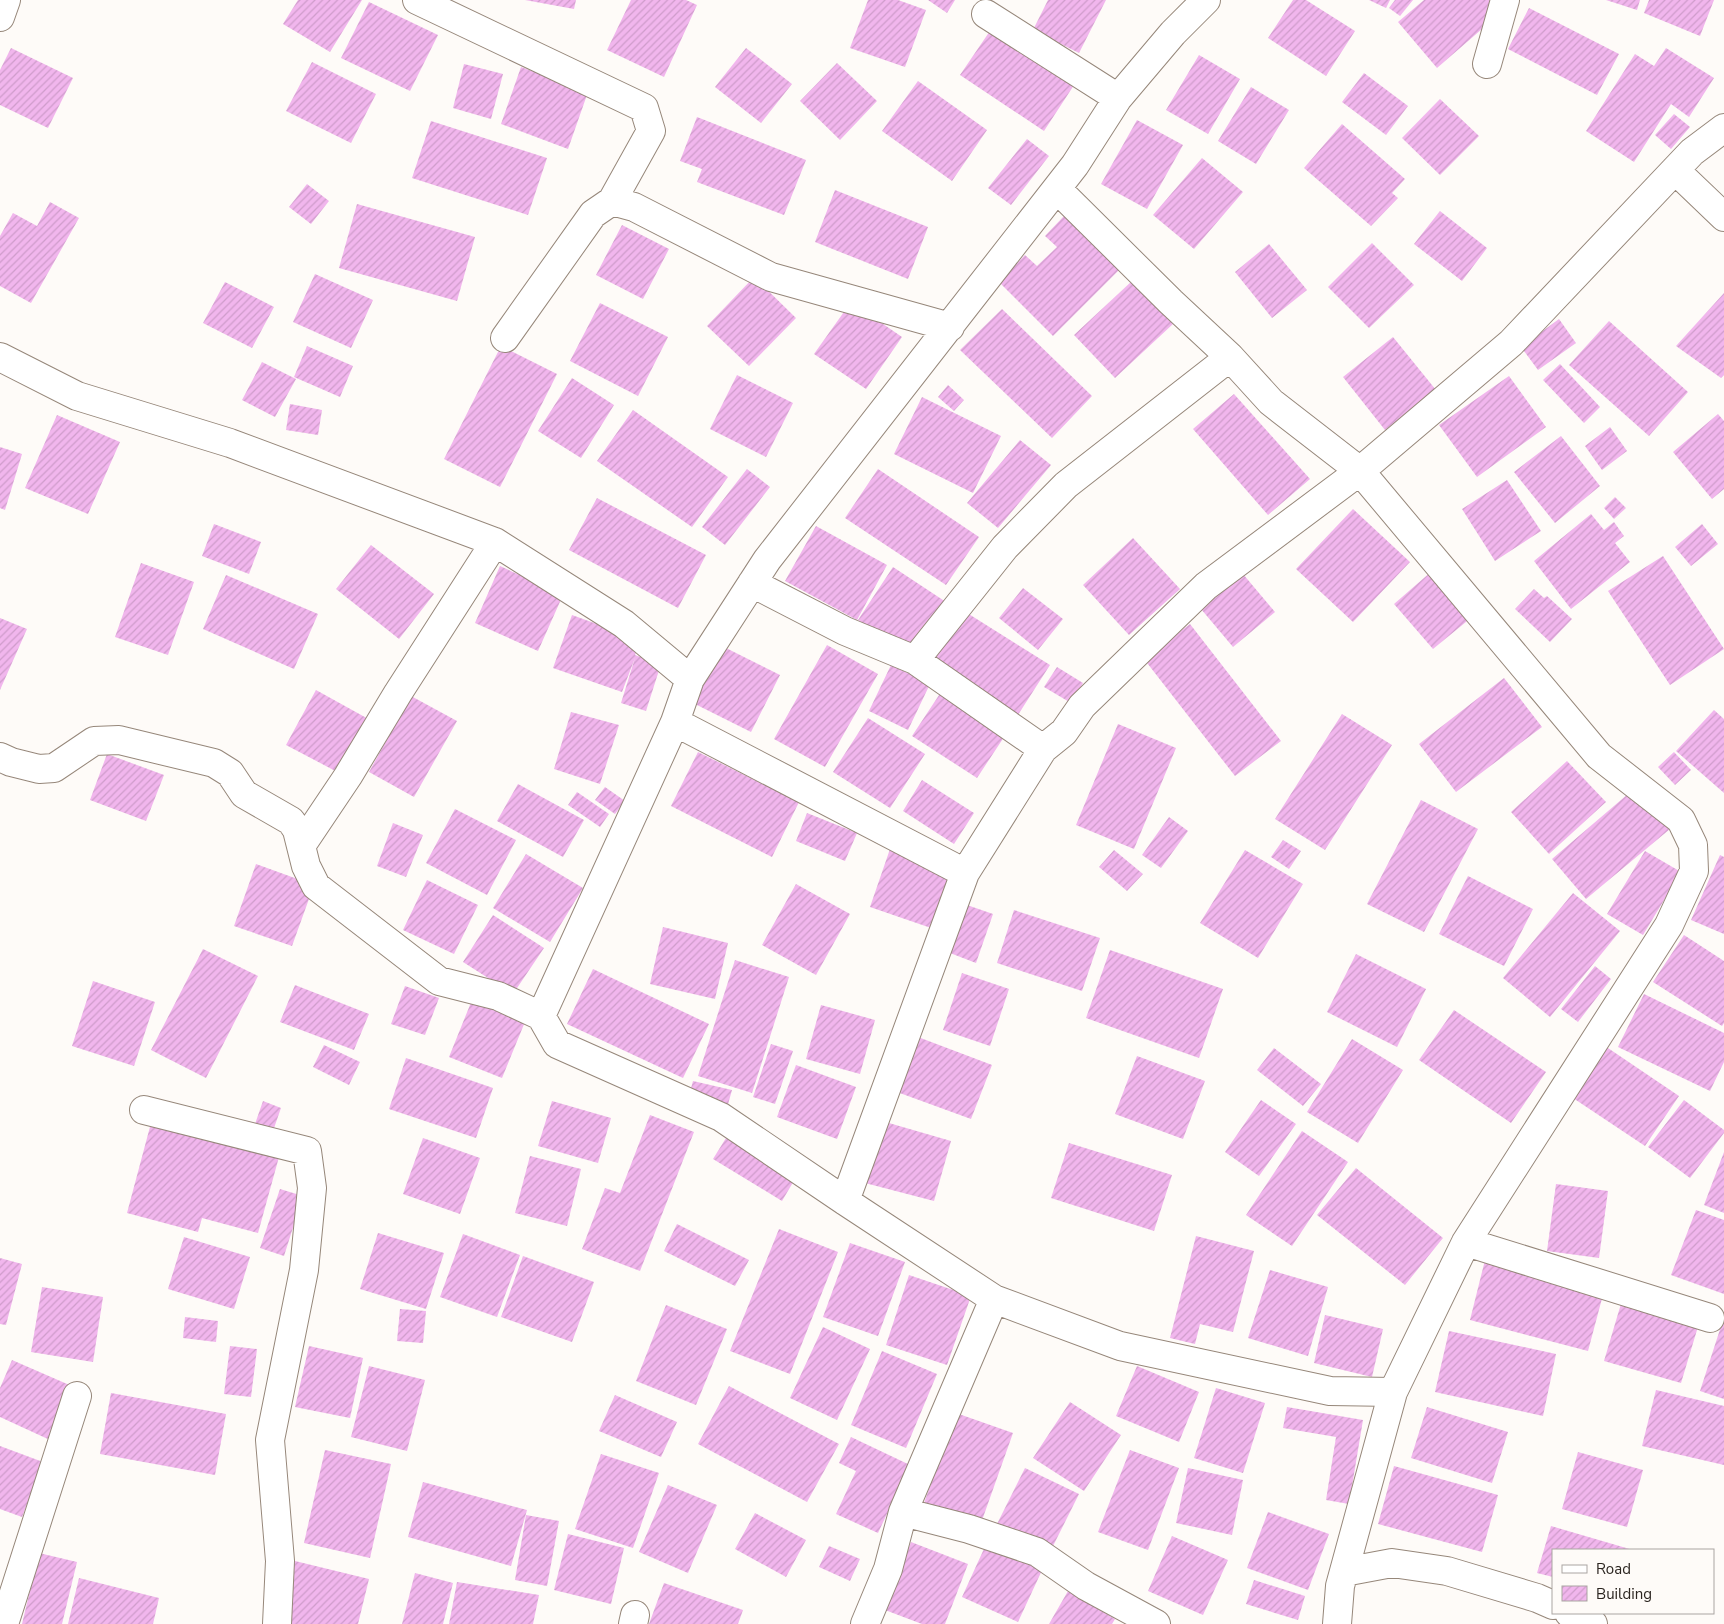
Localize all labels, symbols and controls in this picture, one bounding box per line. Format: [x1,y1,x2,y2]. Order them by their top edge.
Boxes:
legend [1552,1549,1714,1614]
text: Road [1596,1559,1631,1579]
text: Building [1596,1584,1652,1604]

